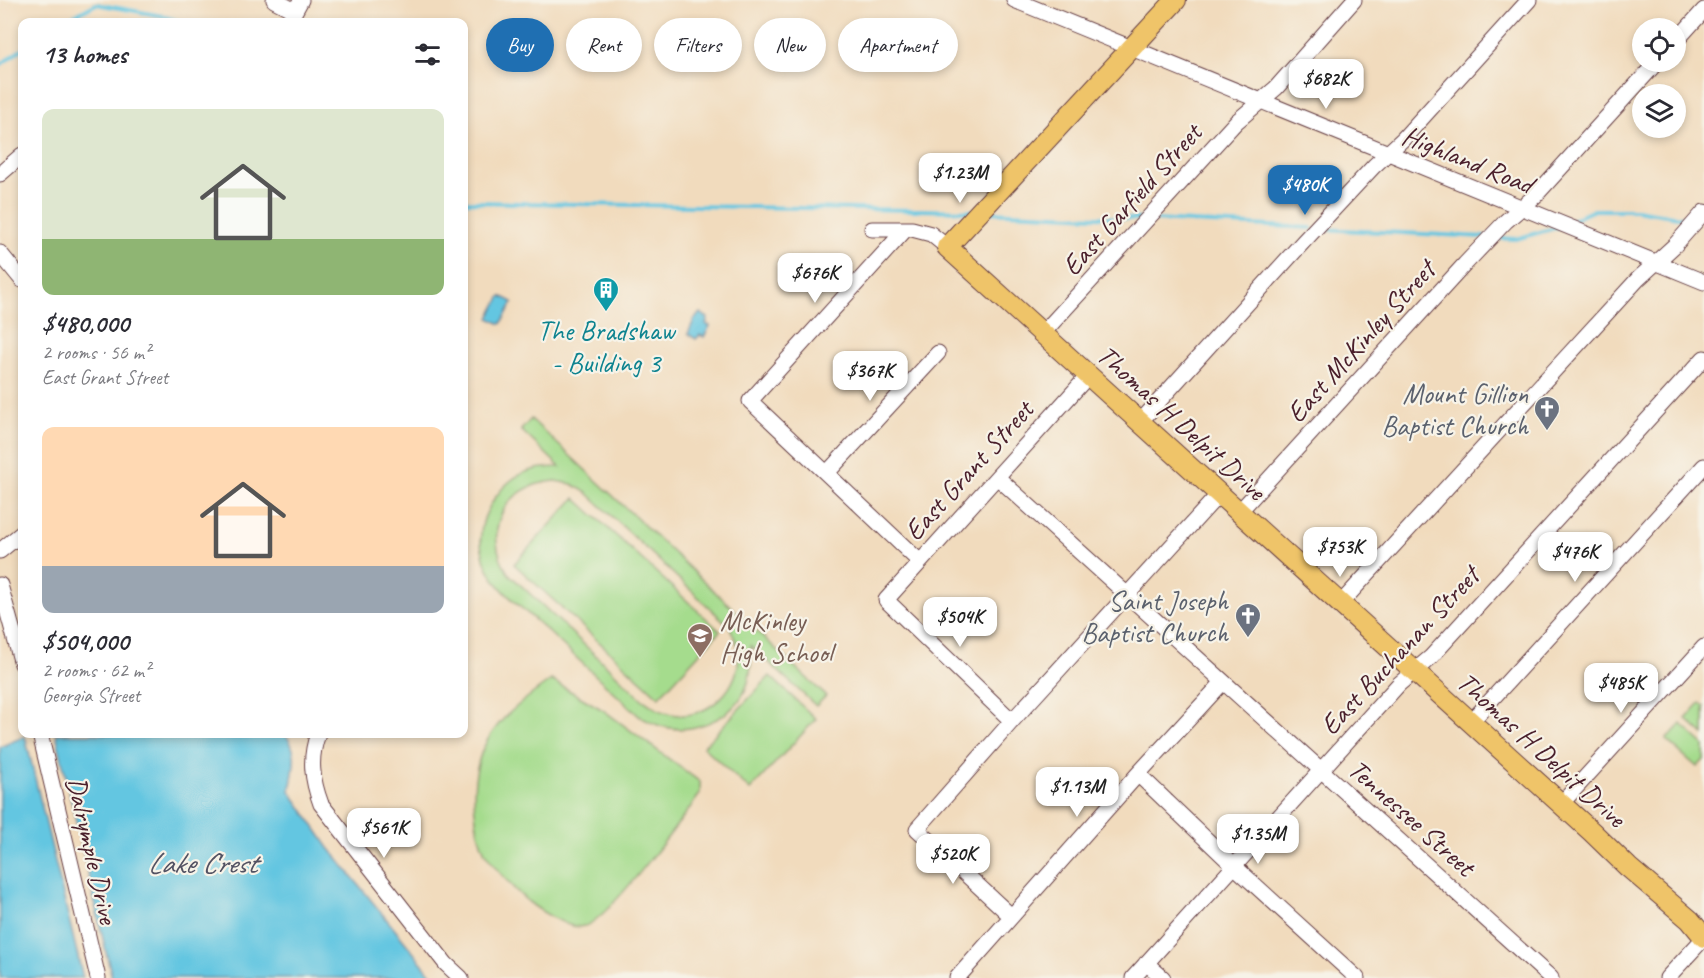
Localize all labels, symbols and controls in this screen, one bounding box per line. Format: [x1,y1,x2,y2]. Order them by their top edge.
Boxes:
chip: Buy [486,18,554,72]
chip: Rent [566,18,642,72]
chip: Filters [654,18,742,72]
chip: New [754,18,826,72]
chip: Apartment [838,18,958,72]
map controls [1632,18,1686,138]
button: locate [1632,18,1686,72]
text: 13 homes [42,38,127,71]
icon: filters [411,38,444,71]
pin: $682K [1284,59,1368,110]
text: $682K [1303,66,1349,91]
button: layers [1632,84,1686,138]
street label: East Garfield Street [1054,114,1211,283]
street label: Highland Road [1397,117,1542,203]
icon: home [189,148,297,256]
pin: $1.23M [911,153,1009,204]
text: $1.23M [933,160,987,185]
pin: $480K [1263,165,1347,216]
text: $480K [1282,172,1328,197]
street label: East McKinley Street [1278,250,1445,430]
pin: $676K [773,253,857,304]
text: $676K [792,260,838,285]
building icon: The Bradshaw - Building 3 [591,275,621,313]
text: $480,000 [42,307,129,340]
place label: The Bradshaw - Building 3 [537,313,677,380]
street label: Thomas H Delpit Drive [1090,337,1275,509]
text: 2 rooms · 56 m² [42,340,150,365]
pin: $367K [828,351,912,402]
text: $367K [847,358,893,383]
text: East Grant Street [42,365,168,390]
place label: Mount Gillion Baptist Church [1382,376,1529,443]
street label: East Grant Street [896,391,1042,548]
church icon: Mount Gillion Baptist Church [1532,394,1562,432]
icon: home [189,466,297,574]
pin: $753K [1298,527,1382,578]
pin: $476K [1533,532,1617,583]
text: $753K [1317,534,1363,559]
text: $476K [1552,539,1598,564]
street label: East Buchanan Street [1312,556,1489,742]
place label: Saint Joseph Baptist Church [1082,583,1229,650]
pin: $504K [918,597,1002,648]
church icon: Saint Joseph Baptist Church [1233,601,1263,639]
place label: McKinley High School [720,603,838,670]
text: $504K [937,604,983,629]
school or university icon: McKinley High School [685,621,715,659]
text: $504,000 [42,625,129,658]
text: 2 rooms · 62 m² [42,658,150,683]
pin: $485K [1579,663,1663,714]
street label: Thomas H Delpit Drive [1450,664,1635,836]
text: $485K [1598,670,1644,695]
text: Georgia Street [42,683,140,708]
street label: Tennessee Street [1341,751,1484,885]
pin: $1.13M [1028,767,1126,818]
street label: Dalrymple Drive [59,773,127,929]
text: $1.13M [1050,774,1104,799]
pin: $561K [342,808,426,859]
pin: $1.35M [1209,814,1307,865]
text: $561K [361,815,407,840]
text: $1.35M [1231,821,1285,846]
pin: $520K [911,834,995,885]
text: $520K [930,841,976,866]
water label: Lake Crest [147,844,263,882]

